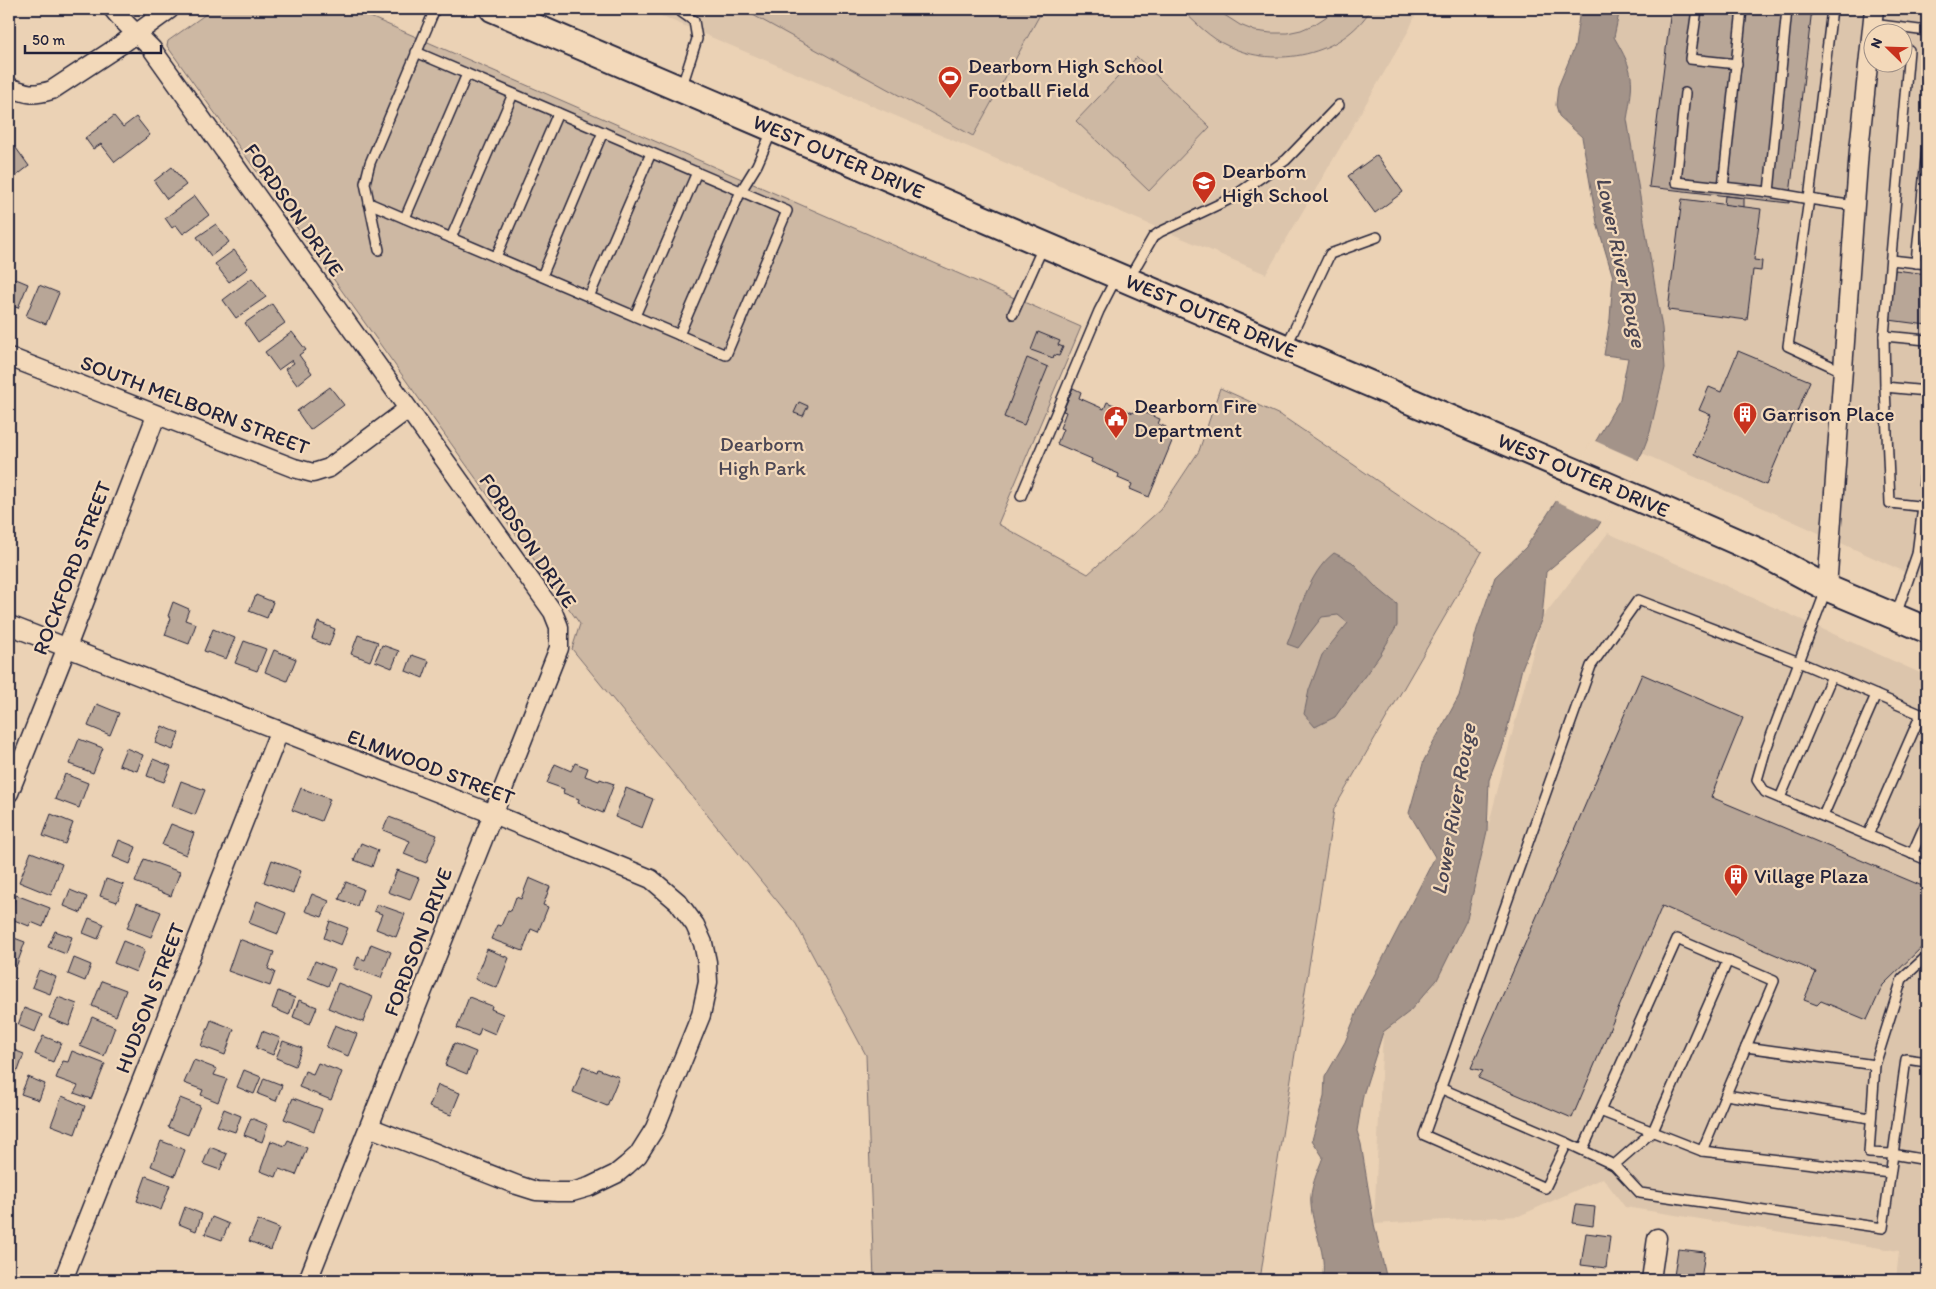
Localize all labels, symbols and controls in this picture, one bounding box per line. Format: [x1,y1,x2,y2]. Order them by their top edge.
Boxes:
scale bar [25,22,161,54]
north arrow [1864,22,1914,72]
text: 50 m [32,31,65,49]
text: N [1867,35,1886,51]
place label: Dearborn High School Football Field [968,53,1163,102]
sports icon: Dearborn High School Football Field [937,65,963,99]
street label: WEST OUTER DRIVE [749,109,929,204]
street label: FORDSON DRIVE [239,138,350,281]
place label: Dearborn High School [1222,158,1329,207]
school or university icon: Dearborn High School [1191,170,1217,204]
water label: Lower River Rouge [1590,175,1653,351]
street label: WEST OUTER DRIVE [1122,268,1301,363]
street label: SOUTH MELBORN STREET [77,349,313,460]
place label: Dearborn Fire Department [1134,393,1257,442]
building icon: Garrison Place [1732,401,1758,435]
place label: Garrison Place [1762,401,1894,426]
public building icon: Dearborn Fire Department [1103,405,1129,439]
street label: WEST OUTER DRIVE [1494,427,1673,523]
park label: Dearborn High Park [718,431,806,480]
street label: FORDSON DRIVE [474,469,583,613]
street label: ROCKFORD STREET [27,477,116,658]
water label: Lower River Rouge [1425,720,1482,897]
street label: ELMWOOD STREET [344,723,519,810]
building icon: Village Plaza [1723,863,1749,897]
place label: Village Plaza [1754,863,1868,888]
street label: FORDSON DRIVE [378,864,457,1020]
street label: HUDSON STREET [109,919,190,1076]

